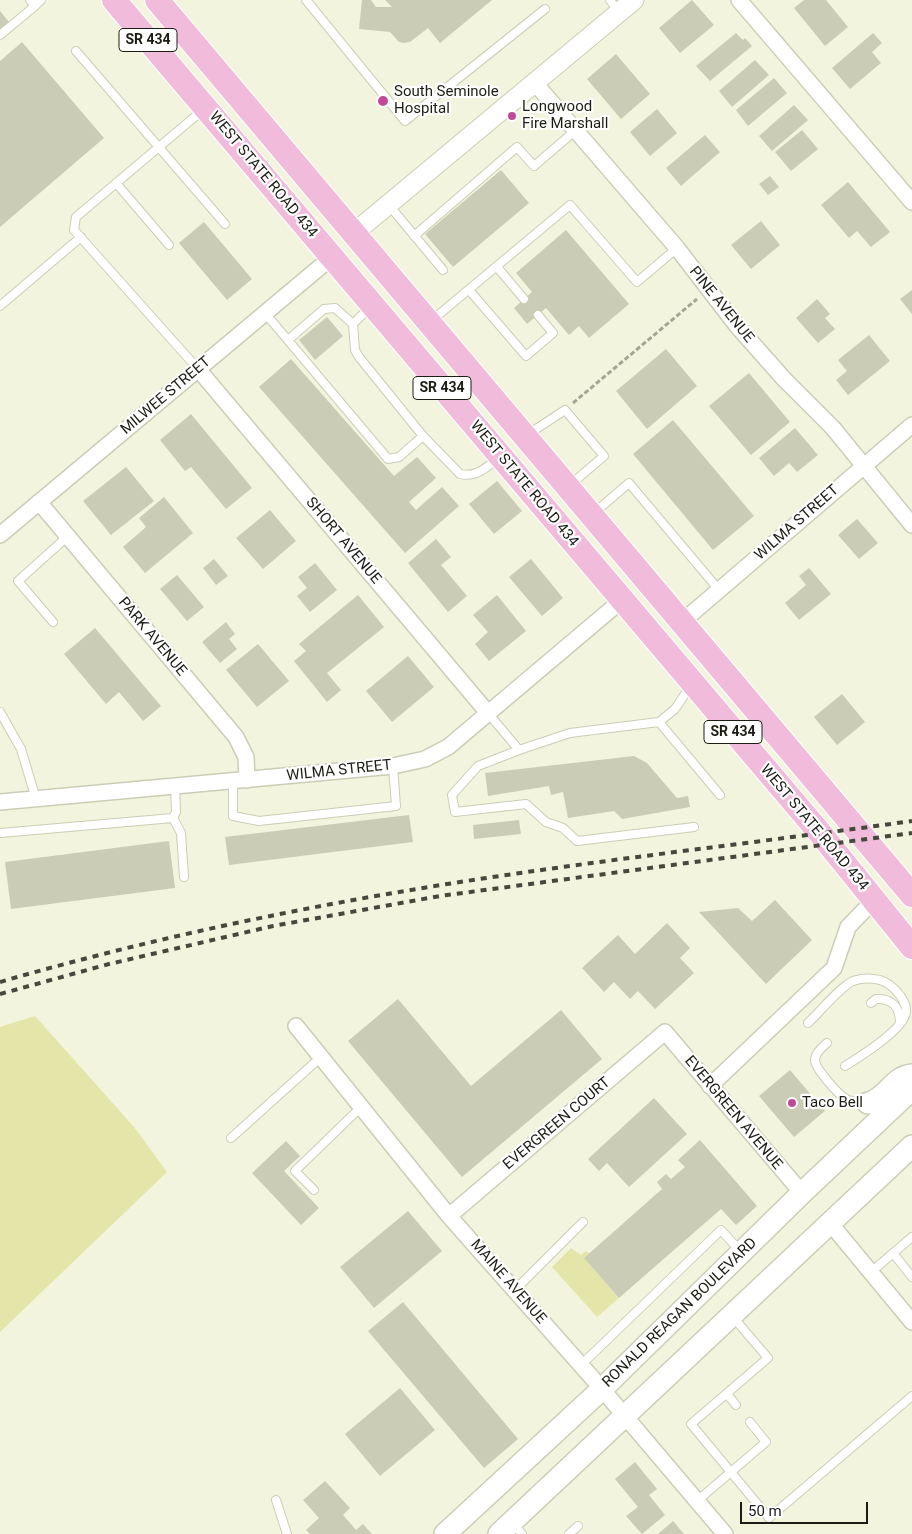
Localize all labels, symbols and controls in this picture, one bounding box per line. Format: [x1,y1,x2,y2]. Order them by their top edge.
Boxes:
road number: SR 434 [119,28,177,52]
place label: South Seminole Hospital [394,83,499,118]
marker: South Seminole Hospital [376,94,390,108]
place label: Longwood Fire Marshall [522,98,608,133]
street label: WEST STATE ROAD 434 [205,108,321,242]
marker: Longwood Fire Marshall [506,110,518,122]
street label: PINE AVENUE [685,263,757,347]
street label: MILWEE STREET [117,353,215,439]
road number: SR 434 [413,376,471,399]
street label: WEST STATE ROAD 434 [466,417,582,551]
street label: WILMA STREET [751,482,843,564]
street label: SHORT AVENUE [302,494,384,588]
street label: PARK AVENUE [114,594,190,680]
road number: SR 434 [704,720,762,744]
street label: WILMA STREET [286,757,392,785]
street label: WEST STATE ROAD 434 [756,761,872,895]
street label: EVERGREEN AVENUE [680,1052,786,1174]
street label: EVERGREEN COURT [500,1074,614,1174]
place label: Taco Bell [802,1094,863,1112]
marker: Taco Bell [786,1097,798,1109]
street label: RONALD REAGAN BOULEVARD [599,1234,761,1392]
street label: MAINE AVENUE [466,1236,550,1328]
scale bar [742,1492,870,1524]
text: 50 m [748,1502,782,1520]

